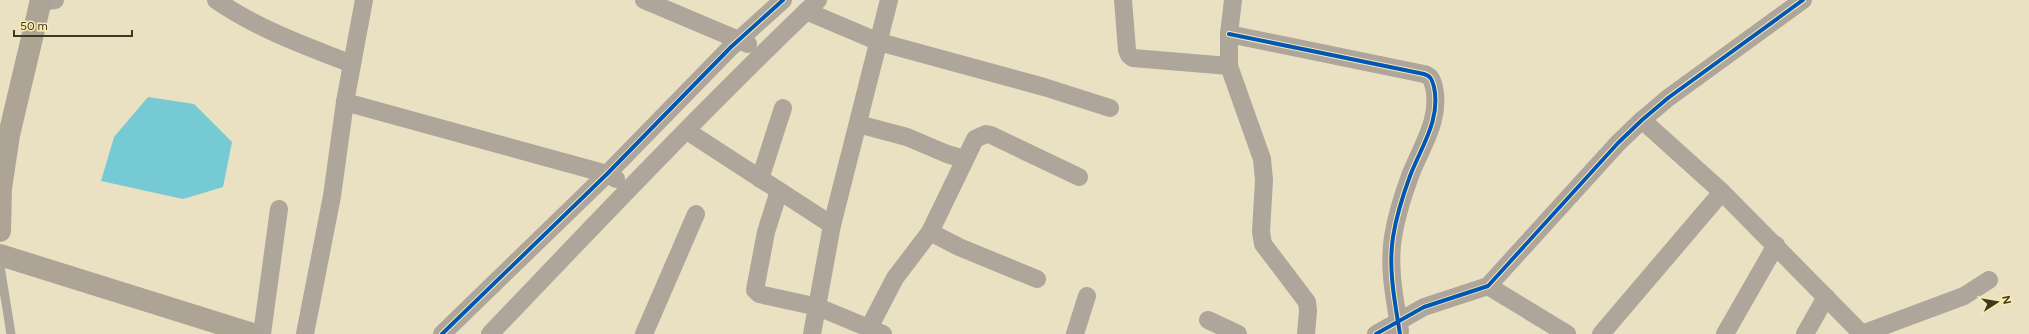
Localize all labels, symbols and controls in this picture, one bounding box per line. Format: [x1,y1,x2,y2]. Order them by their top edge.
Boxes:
scale bar [14,12,132,38]
text: 50 m [20,19,48,33]
north arrow [1977,282,2017,322]
text: N [1999,295,2014,306]

